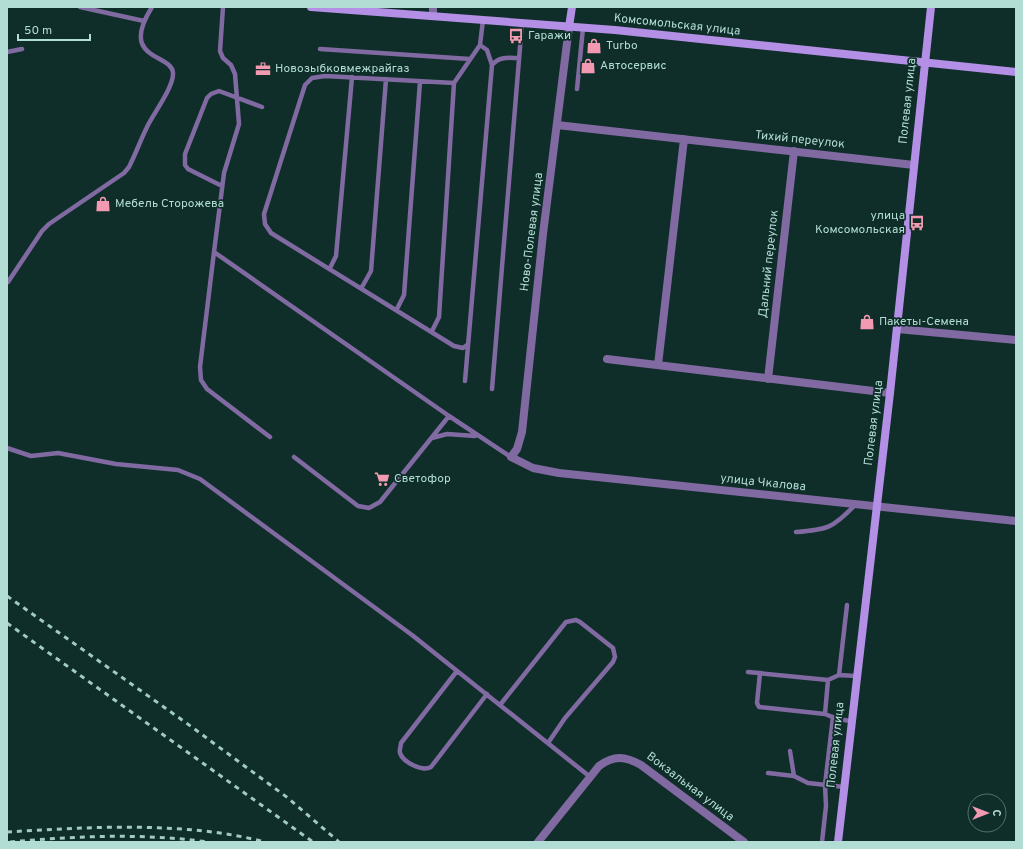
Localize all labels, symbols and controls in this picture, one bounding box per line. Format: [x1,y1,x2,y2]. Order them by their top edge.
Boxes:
street label: Комсомольская улица [613,10,741,40]
scale bar [18,16,90,42]
text: 50 m [24,23,52,39]
bus stop icon: Гаражи [507,27,525,45]
place label: Гаражи [528,28,571,44]
shop icon: Turbo [585,37,603,55]
place label: Turbo [606,38,638,54]
shop icon: Автосервис [579,57,597,75]
street label: Полевая улица [896,57,920,145]
place label: Автосервис [600,58,666,74]
office icon: Новозыбковмежрайгаз [254,60,272,78]
place label: Новозыбковмежрайгаз [275,61,410,77]
street label: Тихий переулок [754,127,846,153]
street label: Ново-Полевая улица [517,172,547,292]
shop icon: Мебель Сторожева [94,195,112,213]
place label: Мебель Сторожева [115,196,224,212]
place label: улица Комсомольская [815,208,905,238]
street label: Дальний переулок [755,209,783,319]
bus stop icon: улица Комсомольская [908,214,926,232]
shop icon: Пакеты-Семена [858,313,876,331]
place label: Пакеты-Семена [879,314,969,330]
street label: Полевая улица [861,379,887,467]
supermarket icon: Светофор [373,470,391,488]
place label: Светофор [394,471,451,487]
street label: улица Чкалова [719,471,807,495]
street label: Полевая улица [824,701,848,789]
street label: Вокзальная улица [643,749,737,825]
north arrow [967,793,1007,833]
text: С [989,809,1003,817]

